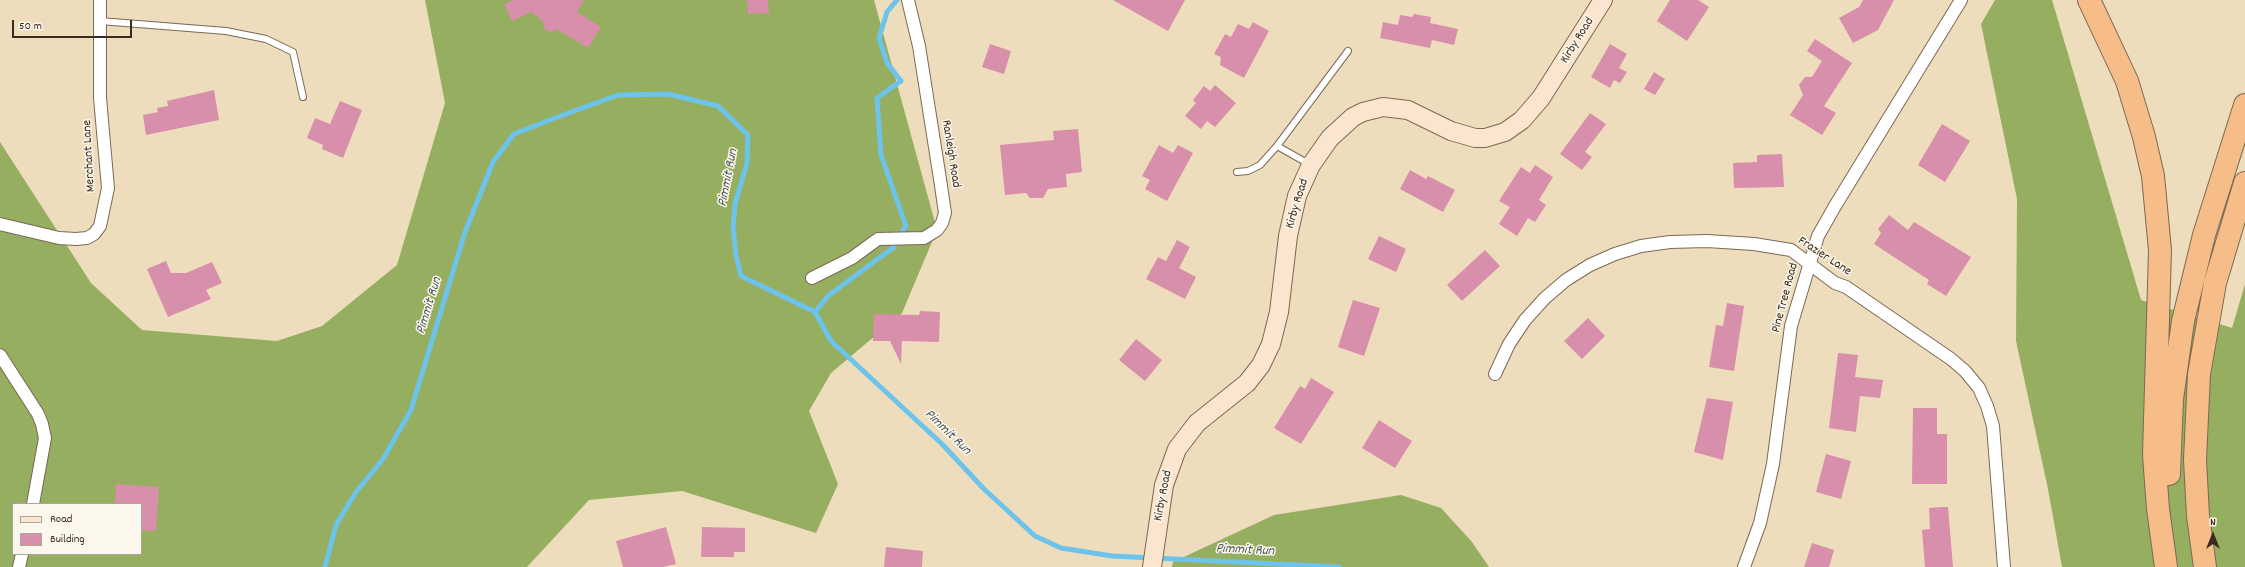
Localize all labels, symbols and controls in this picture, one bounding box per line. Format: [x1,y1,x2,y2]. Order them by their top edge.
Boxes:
scale bar [14,12,134,38]
street label: Kirby Road [1558,15,1598,67]
text: 50 m [19,18,42,35]
street label: Merchant Lane [80,119,100,193]
street label: Ranleigh Road [937,119,963,189]
water label: Pimmit Run [715,148,743,208]
street label: Kirby Road [1283,177,1313,231]
street label: Frazier Lane [1794,234,1854,280]
street label: Pine Tree Road [1769,261,1803,335]
water label: Pimmit Run [413,276,447,336]
water label: Pimmit Run [920,407,974,459]
street label: Kirby Road [1151,469,1177,523]
legend [12,503,142,555]
text: Road [50,511,72,528]
north arrow [2193,515,2233,555]
text: N [2210,515,2216,531]
text: Building [50,531,85,548]
water label: Pimmit Run [1215,541,1275,561]

